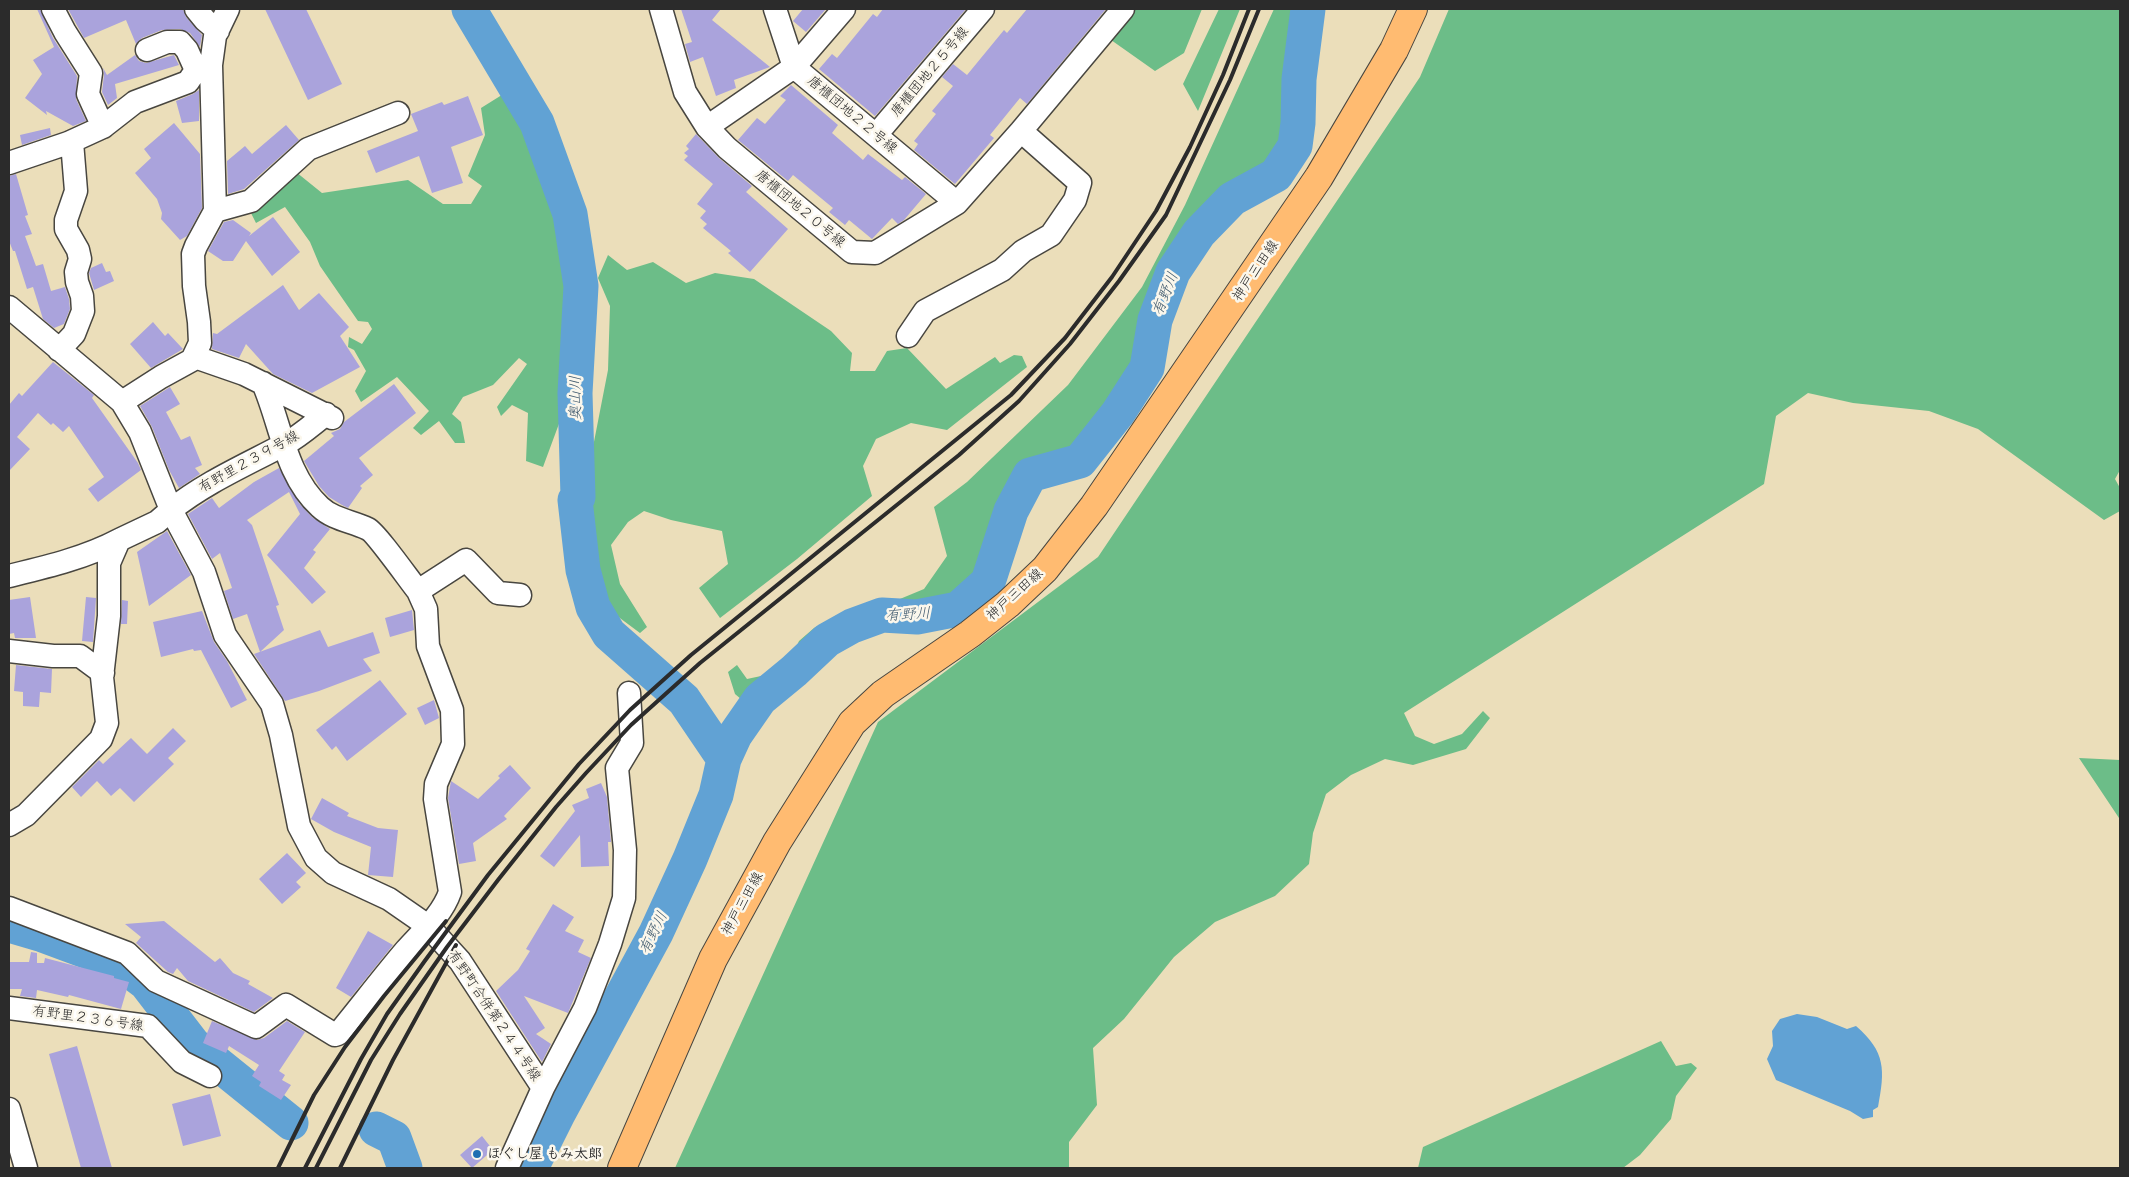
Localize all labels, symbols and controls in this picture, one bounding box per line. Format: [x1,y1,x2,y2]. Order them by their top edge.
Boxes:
street label: 唐櫃団地２５号線 [888,24,972,120]
street label: 唐櫃団地２２号線 [804,73,900,157]
street label: 唐櫃団地２０号線 [752,167,848,251]
street label: 神戸三田線 [1229,237,1283,305]
water label: 有野川 [1149,270,1183,318]
water label: 奥山川 [567,376,585,420]
street label: 有野里２３９号線 [196,428,302,496]
street label: 神戸三田線 [983,565,1047,625]
water label: 有野川 [885,605,931,625]
street label: 神戸三田線 [719,869,767,939]
water label: 有野川 [636,909,672,957]
street label: 有野町合併第２４４号線 [444,947,544,1085]
street label: 有野里２３６号線 [31,1003,145,1035]
place label: ほぐし屋 もみ太郎 [487,1146,602,1162]
marker: ほぐし屋 もみ太郎 [471,1148,483,1160]

